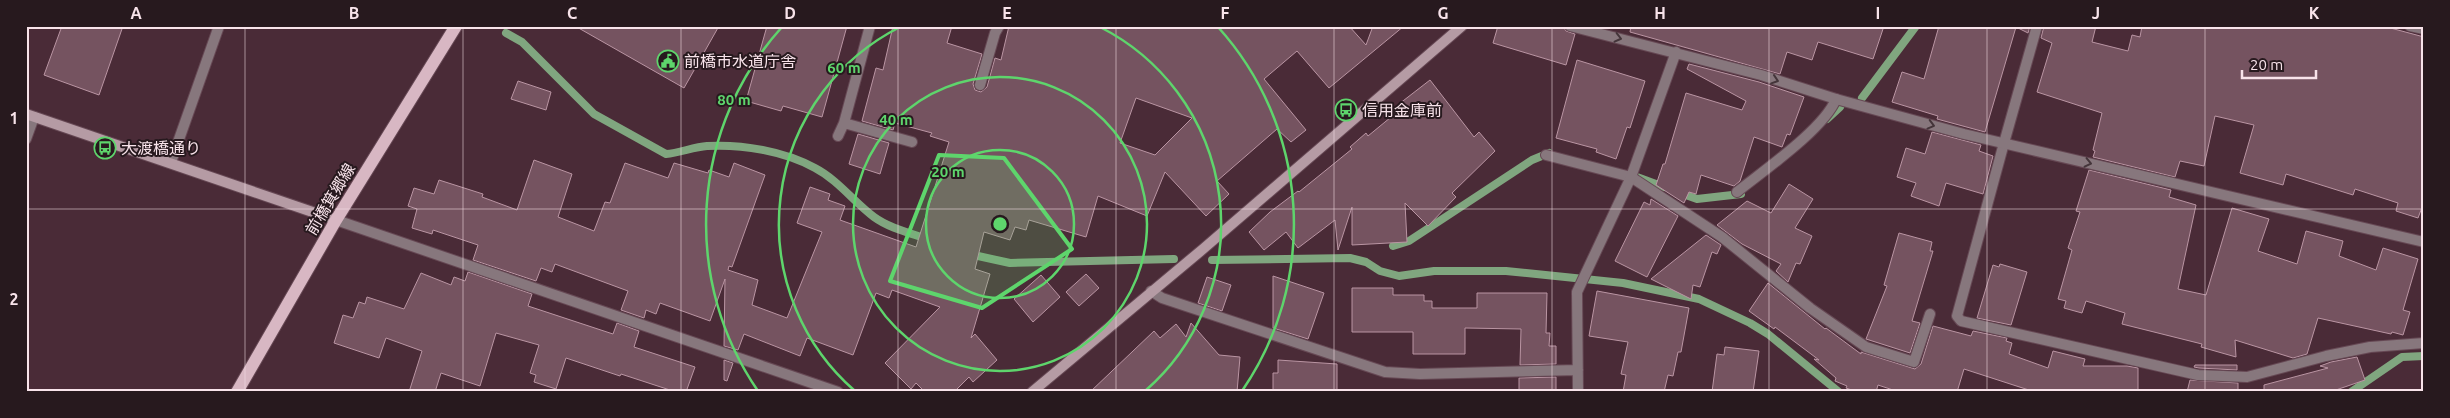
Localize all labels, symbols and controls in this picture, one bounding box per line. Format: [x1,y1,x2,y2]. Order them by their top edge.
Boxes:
text: A [130,4,142,22]
text: B [349,4,359,22]
text: C [567,4,577,22]
text: D [784,4,796,22]
text: E [1002,4,1012,22]
text: F [1221,4,1230,22]
text: G [1437,4,1449,22]
text: H [1654,4,1666,22]
text: I [1876,4,1880,22]
text: J [2092,4,2100,22]
text: K [2309,4,2320,22]
one-way arrow [1613,32,1622,43]
scale bar [2242,48,2316,80]
public building icon: 前橋市水道庁舎 [656,49,680,73]
place label: 前橋市水道庁舎 [684,52,796,70]
text: 20 m [2250,56,2283,73]
text: 60 m [827,59,861,76]
one-way arrow [1770,74,1778,84]
text: 80 m [717,91,751,108]
bus stop icon: 信用金庫前 [1334,98,1358,122]
place label: 信用金庫前 [1362,101,1442,119]
text: 1 [9,109,19,127]
text: 40 m [879,111,913,128]
one-way arrow [1926,119,1935,130]
bus stop icon: 大渡橋通り [93,136,117,160]
place label: 大渡橋通り [121,139,201,157]
one-way arrow [2084,157,2093,168]
street label: 前橋箕郷線 [302,160,358,238]
text: 20 m [931,163,965,180]
centre of rings [991,215,1009,233]
text: 2 [9,290,19,308]

